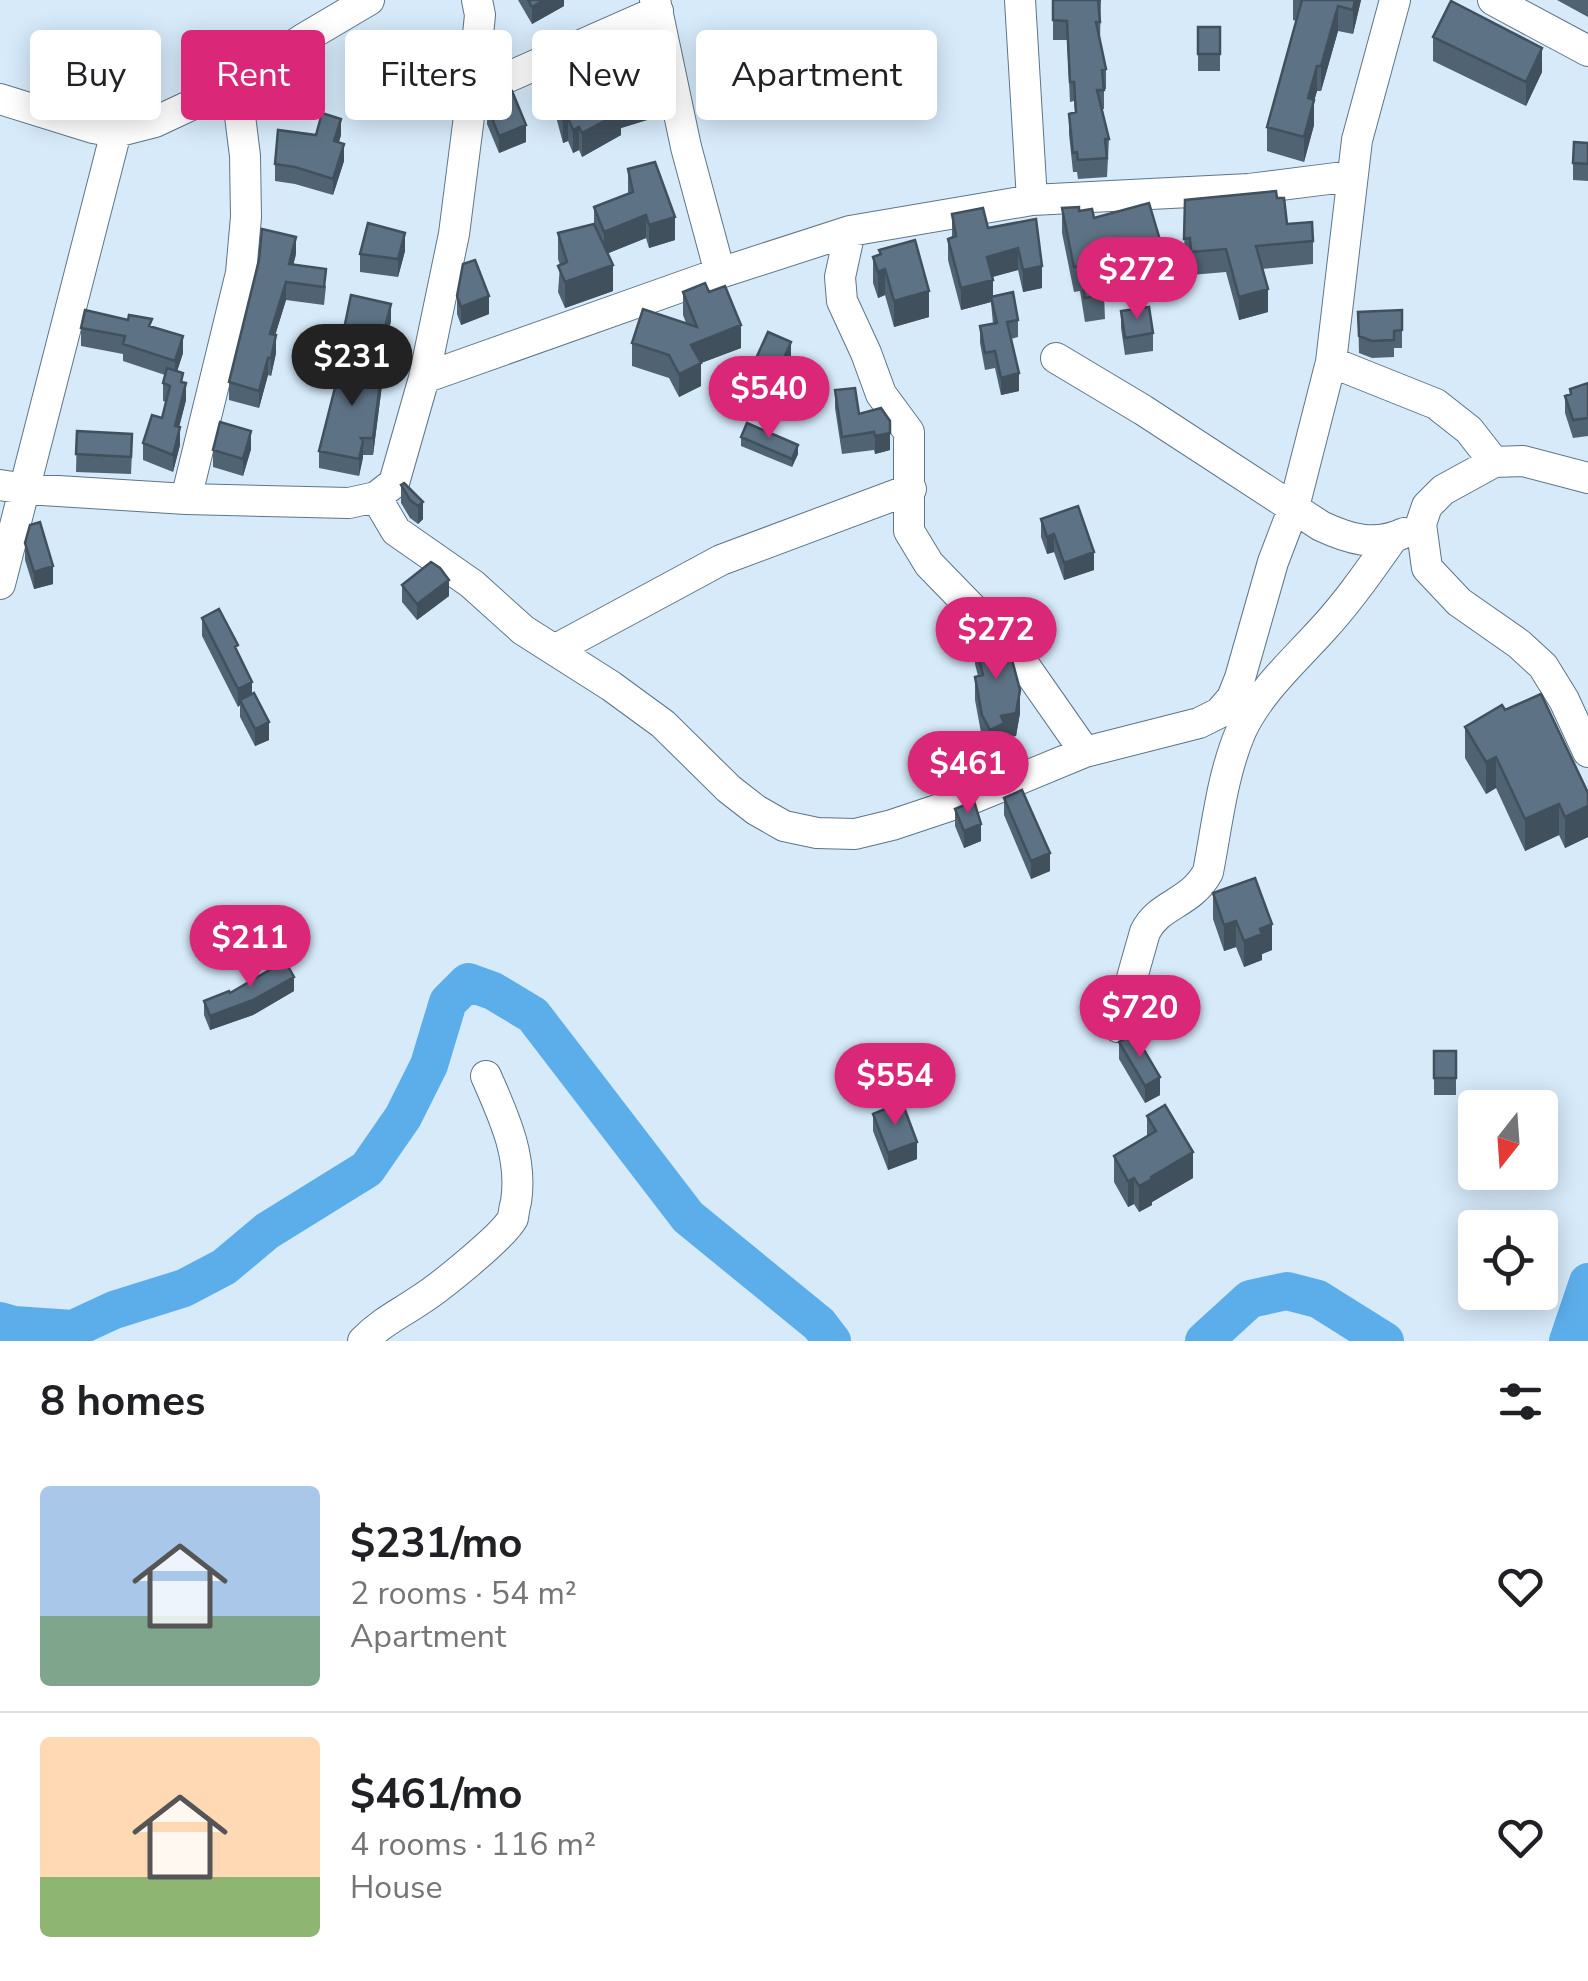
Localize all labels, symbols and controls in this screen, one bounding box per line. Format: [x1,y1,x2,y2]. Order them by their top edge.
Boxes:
chip: Buy [30,30,161,120]
chip: Rent [181,30,325,120]
chip: Filters [345,30,512,120]
chip: New [532,30,676,120]
chip: Apartment [696,30,937,120]
pin: $272 [1078,237,1196,322]
text: $272 [1099,248,1175,291]
pin: $231 [293,324,411,409]
text: $231 [314,335,390,378]
pin: $540 [710,356,828,441]
text: $540 [731,367,807,410]
pin: $272 [937,597,1055,682]
text: $272 [958,608,1034,651]
pin: $461 [909,731,1027,816]
text: $461 [930,742,1006,785]
pin: $211 [191,905,309,990]
text: $211 [212,916,288,959]
pin: $720 [1081,975,1199,1060]
text: $720 [1102,986,1178,1029]
pin: $554 [836,1043,954,1128]
text: $554 [857,1054,933,1097]
north arrow [1458,1090,1558,1190]
map controls [1458,1090,1558,1310]
button: locate [1458,1210,1558,1310]
text: 8 homes [40,1373,205,1430]
icon: filters [1493,1374,1548,1429]
text: $231/mo [350,1515,522,1572]
icon: home [120,1526,240,1646]
icon: heart [1493,1559,1548,1614]
text: 2 rooms · 54 m² [350,1572,577,1615]
text: Apartment [350,1615,506,1658]
text: $461/mo [350,1766,522,1823]
icon: home [120,1777,240,1897]
icon: heart [1493,1810,1548,1865]
text: 4 rooms · 116 m² [350,1823,596,1866]
text: House [350,1866,443,1909]

